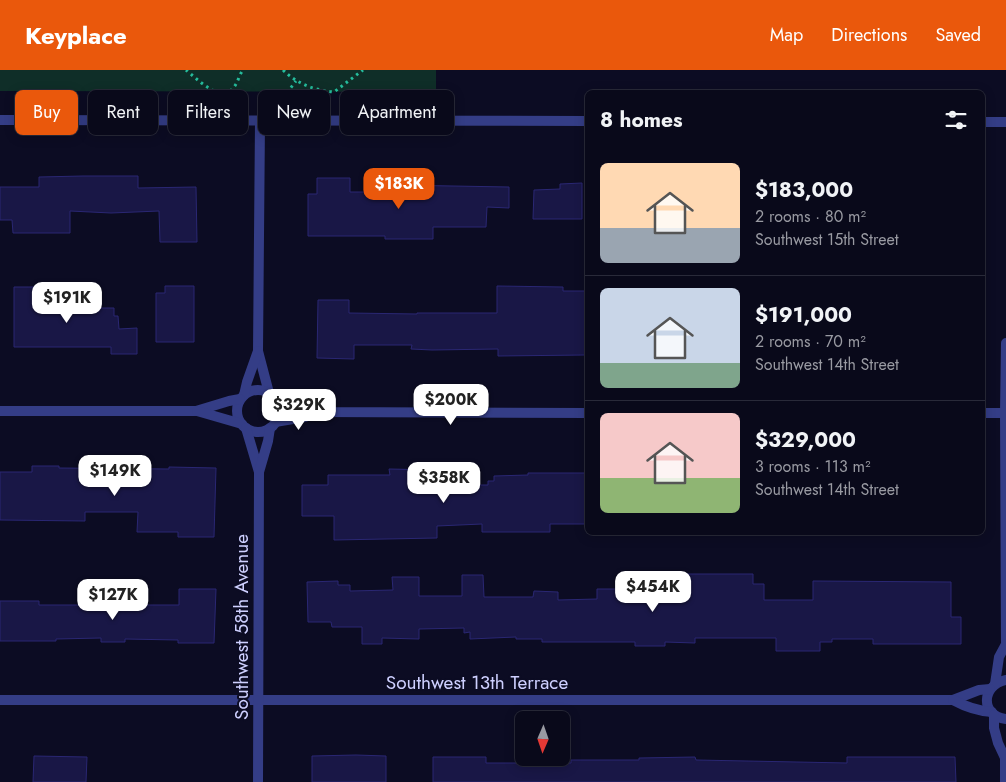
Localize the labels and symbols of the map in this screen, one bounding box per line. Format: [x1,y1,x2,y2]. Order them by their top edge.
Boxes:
pin: $183K [364,168,434,210]
pin: $191K [32,282,102,324]
pin: $200K [416,384,486,426]
pin: $329K [264,388,334,431]
pin: $149K [80,454,150,497]
pin: $358K [409,462,479,504]
street label: Southwest 58th Avenue [228,534,255,720]
pin: $454K [618,570,688,613]
pin: $127K [78,578,148,621]
street label: Southwest 13th Terrace [386,669,568,696]
north arrow [515,711,570,766]

